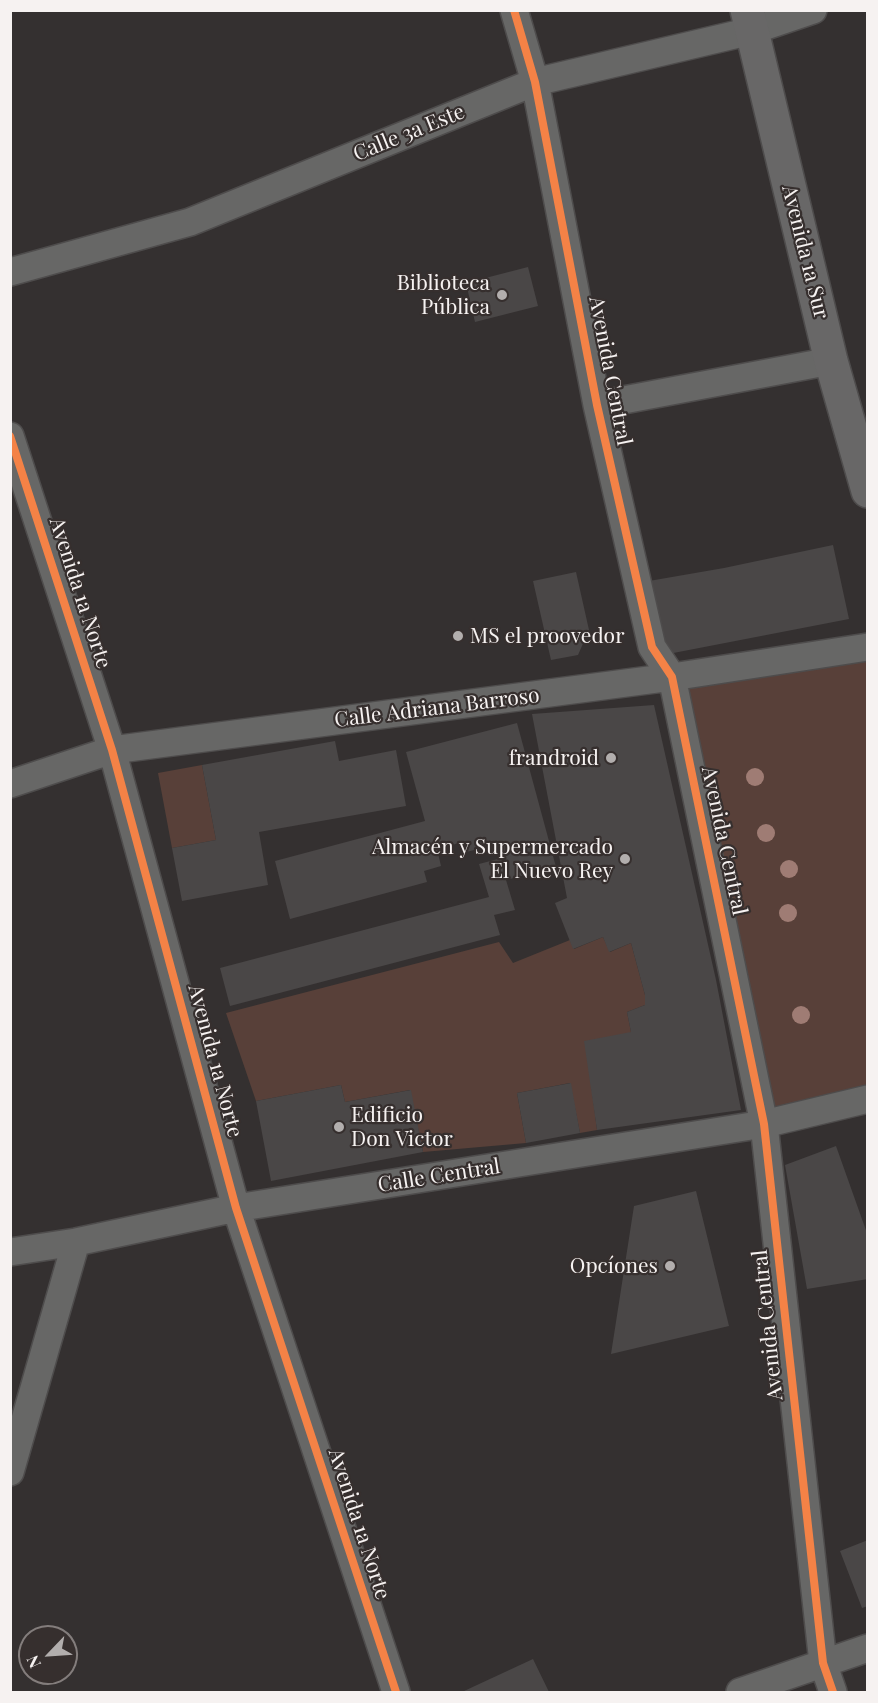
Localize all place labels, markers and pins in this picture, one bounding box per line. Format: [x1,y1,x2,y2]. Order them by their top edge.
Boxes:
place label: Biblioteca Pública [397,270,490,320]
marker: Biblioteca Pública [495,288,509,302]
place label: MS el proovedor [470,623,624,649]
marker: MS el proovedor [451,629,465,643]
place label: frandroid [509,745,599,771]
marker: frandroid [604,751,618,765]
place label: Almacén y Supermercado El Nuevo Rey [372,834,613,884]
marker: Almacén y Supermercado El Nuevo Rey [618,852,632,866]
place label: Edificio Don Victor [351,1102,453,1152]
marker: Edificio Don Victor [332,1120,346,1134]
place label: Opcíones [570,1253,658,1279]
marker: Opcíones [663,1259,677,1273]

